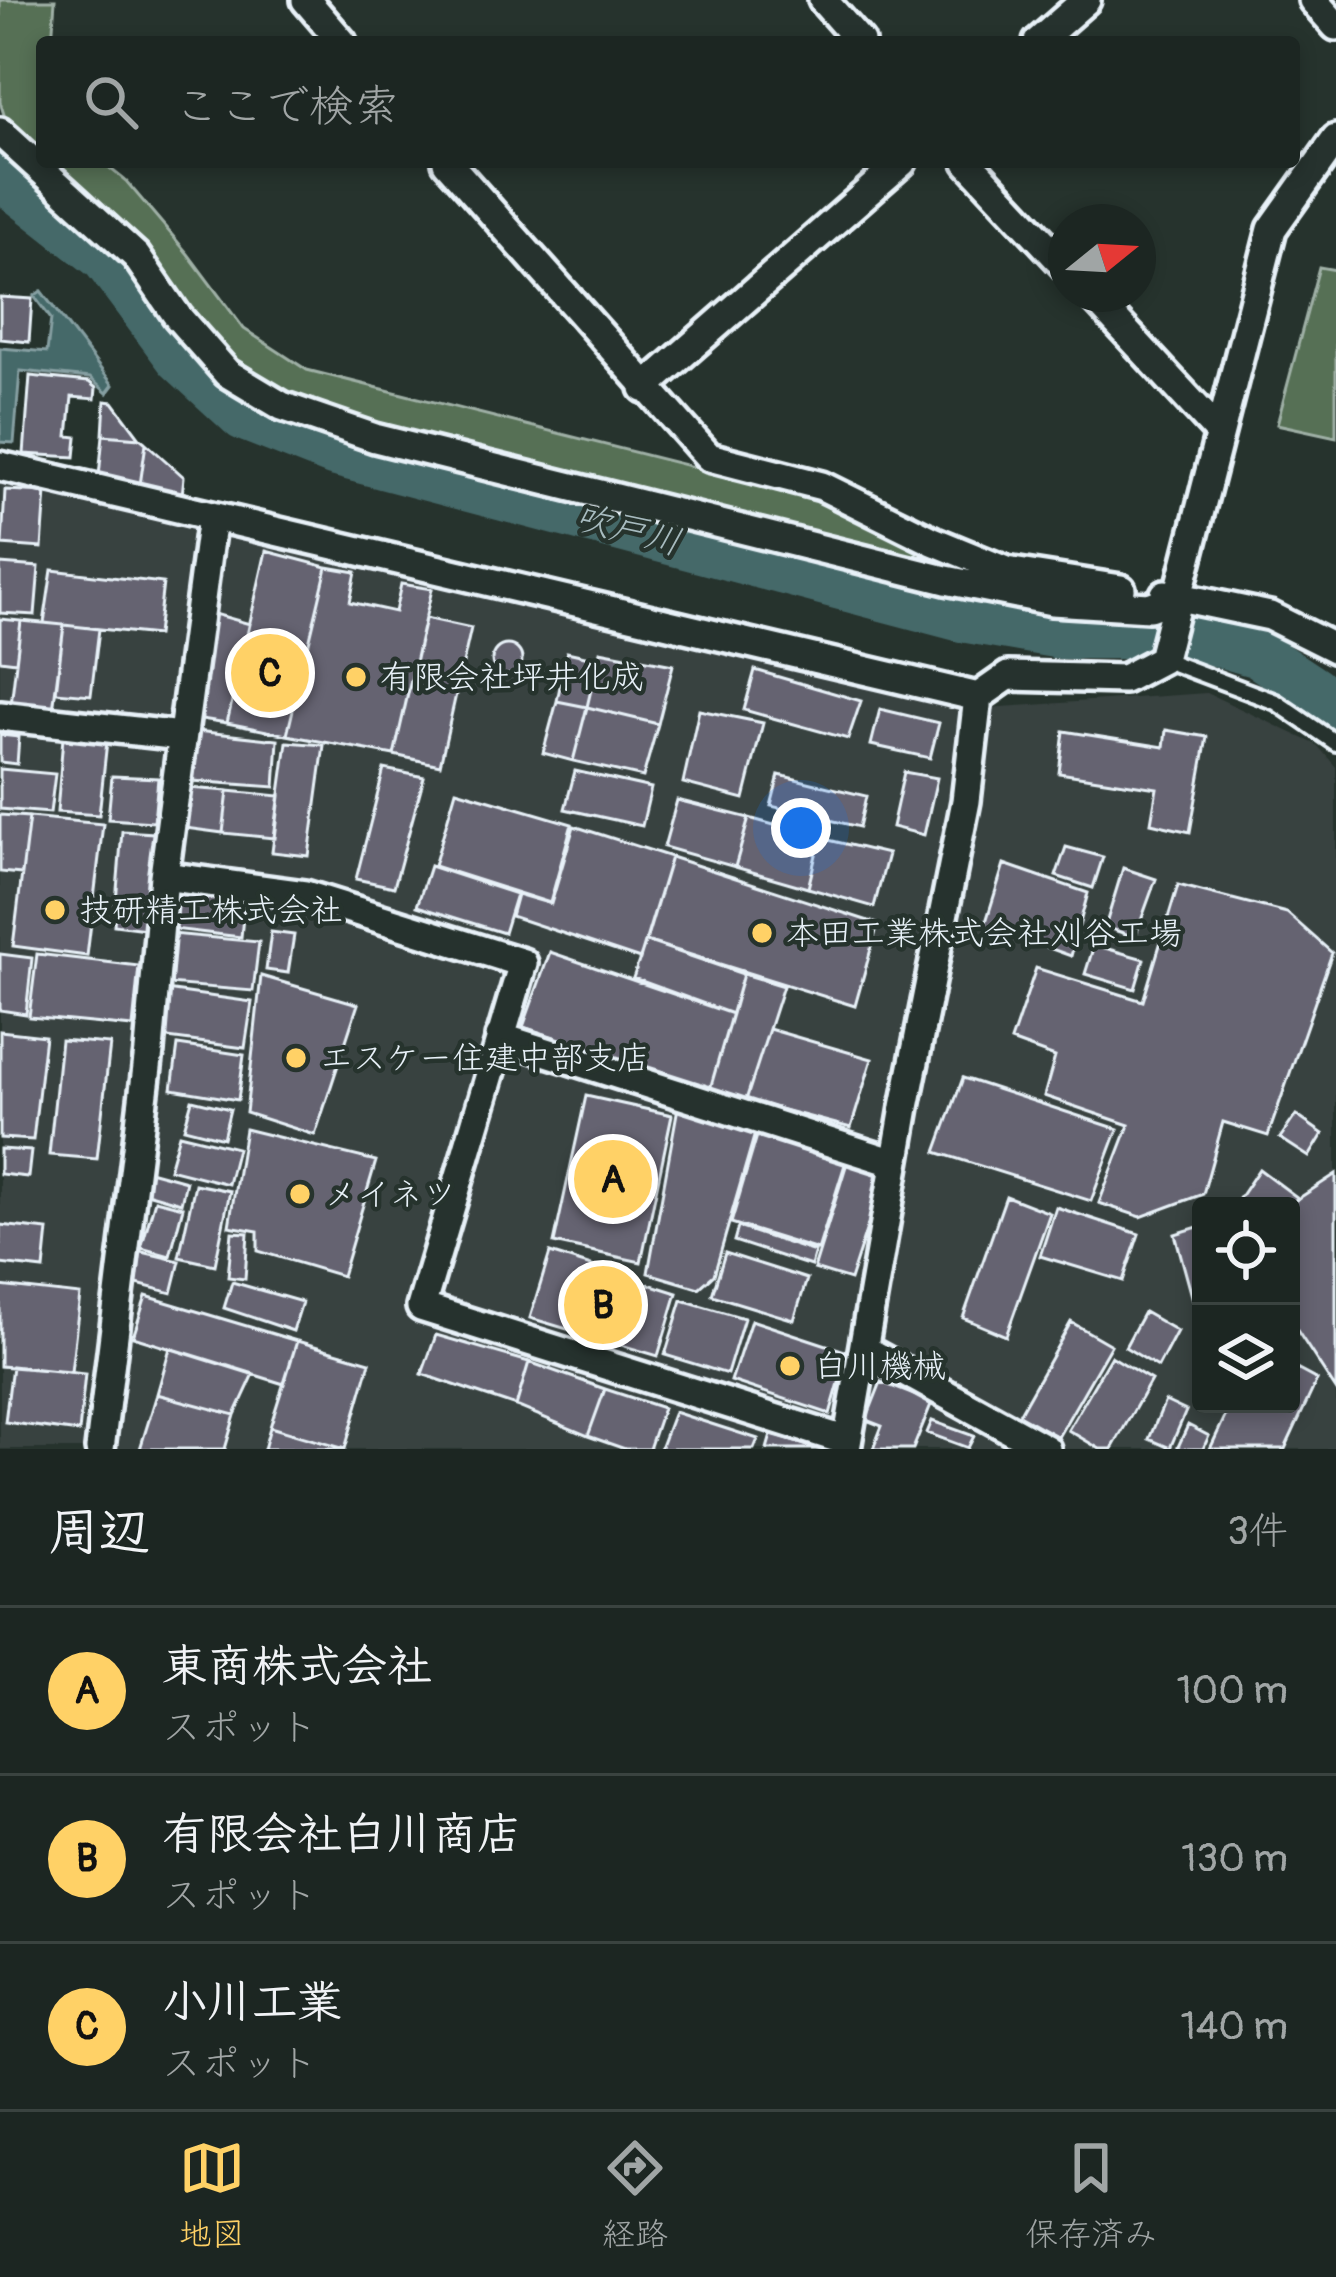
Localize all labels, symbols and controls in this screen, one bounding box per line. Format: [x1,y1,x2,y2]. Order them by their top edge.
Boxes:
search box [36,36,1300,168]
icon: search [78,69,144,135]
text: ここで検索 [174,79,399,135]
north arrow [1048,204,1156,312]
water label: 吹戸川 [570,494,686,566]
pin: C [231,628,309,718]
place label: 有限会社坪井化成 [380,657,644,698]
marker: 有限会社坪井化成 [343,664,369,690]
your location [771,798,831,858]
place label: 技研精工株式会社 [79,890,343,931]
marker: 技研精工株式会社 [42,897,68,923]
place label: 本田工業株式会社刈谷工場 [786,913,1182,954]
marker: 本田工業株式会社刈谷工場 [749,920,775,946]
place label: エスケー住建中部支店 [320,1038,650,1079]
marker: エスケー住建中部支店 [283,1045,309,1071]
pin: A [574,1134,652,1224]
place label: メイネツ [324,1174,456,1215]
marker: メイネツ [287,1181,313,1207]
map controls [1192,1197,1300,1413]
button: locate [1192,1197,1300,1305]
pin: B [564,1260,642,1350]
button: layers [1192,1305,1300,1413]
place label: 白川機械 [814,1346,946,1387]
marker: 白川機械 [777,1353,803,1379]
text: 周辺 [48,1501,150,1565]
text: 3件 [1227,1507,1288,1556]
text: 東商株式会社 [162,1639,432,1695]
text: A [74,1666,100,1715]
text: 100 m [1176,1666,1288,1715]
text: スポット [162,1703,318,1752]
text: 有限会社白川商店 [162,1807,522,1863]
text: B [76,1834,98,1883]
text: 130 m [1181,1834,1288,1883]
text: スポット [162,1871,318,1920]
text: 小川工業 [162,1975,342,2031]
text: C [75,2002,99,2051]
text: 140 m [1180,2002,1288,2051]
text: スポット [162,2039,318,2088]
tab: 地図 [179,2135,245,2255]
tab: 経路 [602,2135,668,2255]
tab: 保存済み [1025,2135,1157,2255]

